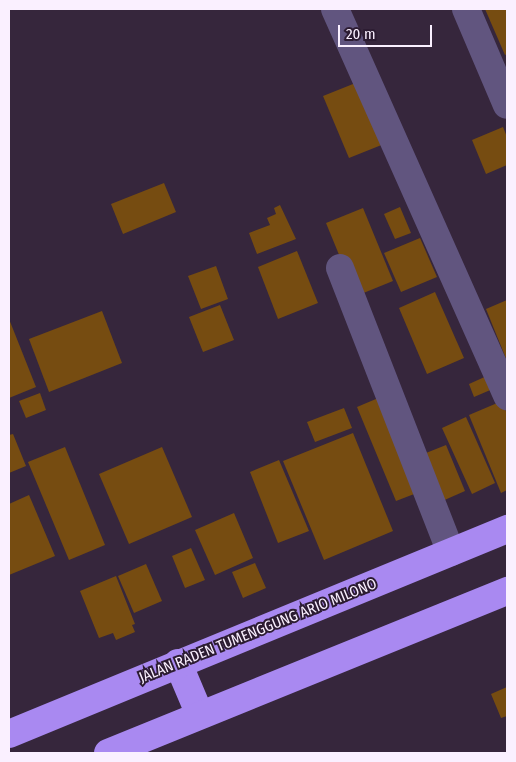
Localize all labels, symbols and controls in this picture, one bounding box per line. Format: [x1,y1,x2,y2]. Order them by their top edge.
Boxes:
scale bar [341,15,435,47]
text: 20 m [346,25,376,43]
street label: JALAN RADEN TUMENGGUNG ARIO MILONO [136,575,380,687]

